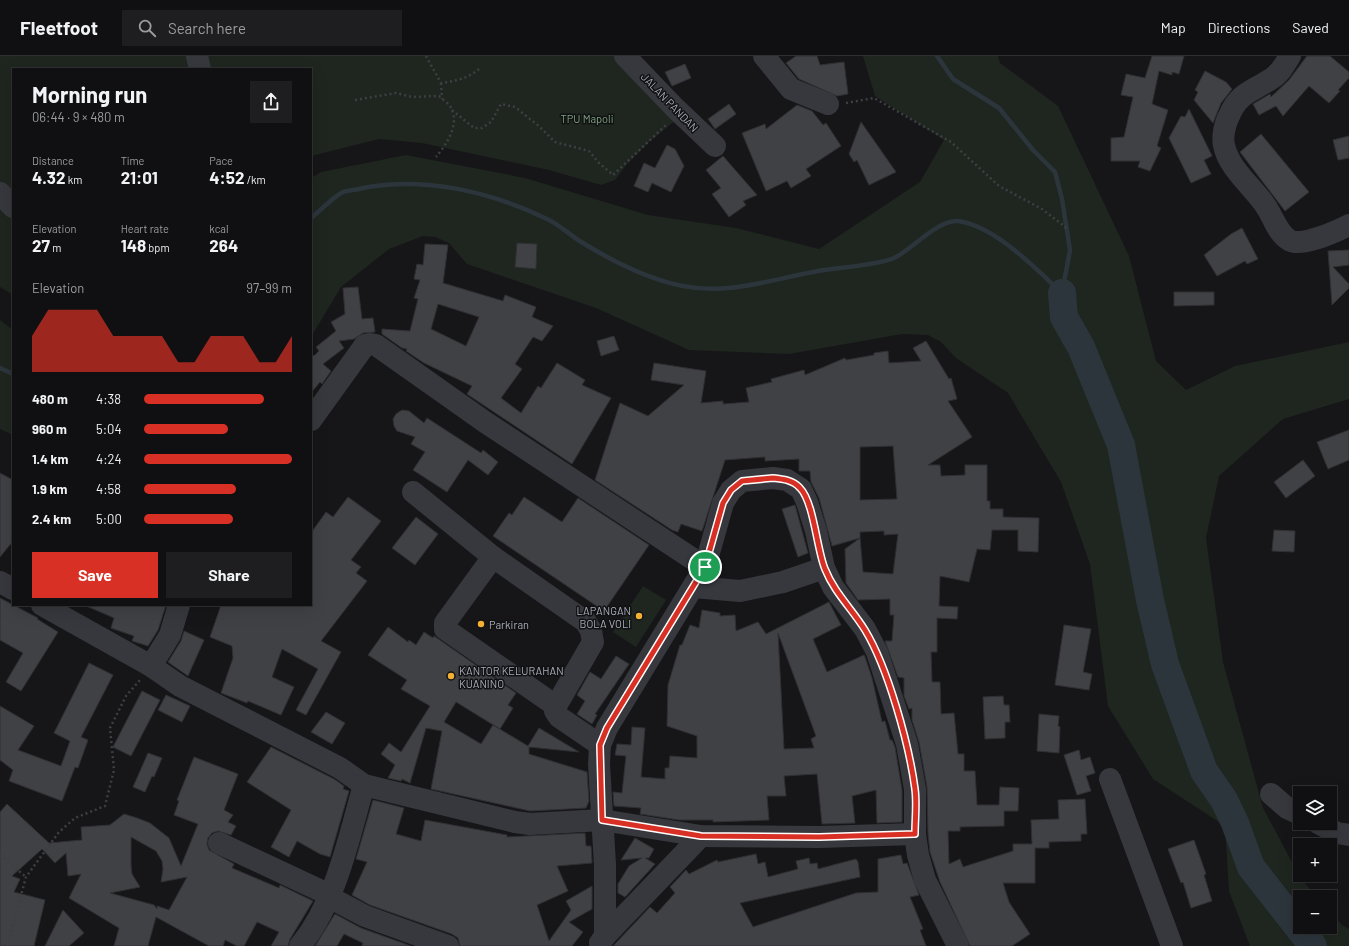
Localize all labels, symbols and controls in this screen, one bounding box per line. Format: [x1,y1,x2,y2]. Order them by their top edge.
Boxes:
search box [122,10,402,46]
text: Fleetfoot [20,16,98,39]
icon: search [136,17,158,39]
text: Search here [168,19,246,37]
text: Map [1161,19,1186,36]
text: Directions [1208,19,1270,36]
text: Saved [1292,19,1329,36]
street label: JALAN PANDAN [639,70,701,134]
text: Morning run [32,81,147,107]
button: share [250,81,292,123]
text: 06:44 · 9 × 480 m [32,109,125,125]
park label: TPU Mapoli [561,112,614,125]
text: Distance [32,154,74,167]
text: Time [121,154,144,167]
text: Pace [209,154,233,167]
text: 4.32 [32,167,66,187]
text: 21:01 [121,167,158,187]
text: 4:52 [209,167,244,187]
text: km [66,173,82,186]
text: /km [244,173,266,186]
text: Elevation [32,222,76,235]
text: Heart rate [121,222,169,235]
text: kcal [209,222,229,235]
text: 27 [32,235,50,255]
text: 148 [121,235,146,255]
text: 264 [209,235,238,255]
text: m [50,241,61,254]
text: bpm [146,241,170,254]
text: Elevation [32,280,84,296]
text: 97–99 m [246,280,292,296]
text: 480 m [32,391,68,407]
text: 4:38 [96,391,121,407]
text: 960 m [32,421,67,437]
text: 5:04 [96,421,122,437]
text: 1.4 km [32,451,68,467]
text: 4:24 [96,451,122,467]
text: 1.9 km [32,481,67,497]
text: 4:58 [96,481,121,497]
text: 2.4 km [32,511,71,527]
text: 5:00 [96,511,122,527]
pin [688,550,722,584]
button: Save [32,552,158,598]
button: Share [166,552,292,598]
icon: arrive [694,556,716,578]
place label: LAPANGAN BOLA VOLI [576,604,631,630]
marker: LAPANGAN BOLA VOLI [634,611,644,621]
place label: Parkiran [489,618,529,631]
marker: Parkiran [476,619,486,629]
place label: KANTOR KELURAHAN KUANINO [459,664,564,690]
marker: KANTOR KELURAHAN KUANINO [446,671,456,681]
map controls [1293,786,1337,934]
button: layers [1293,786,1337,830]
button: + [1293,838,1337,882]
button: − [1293,890,1337,934]

